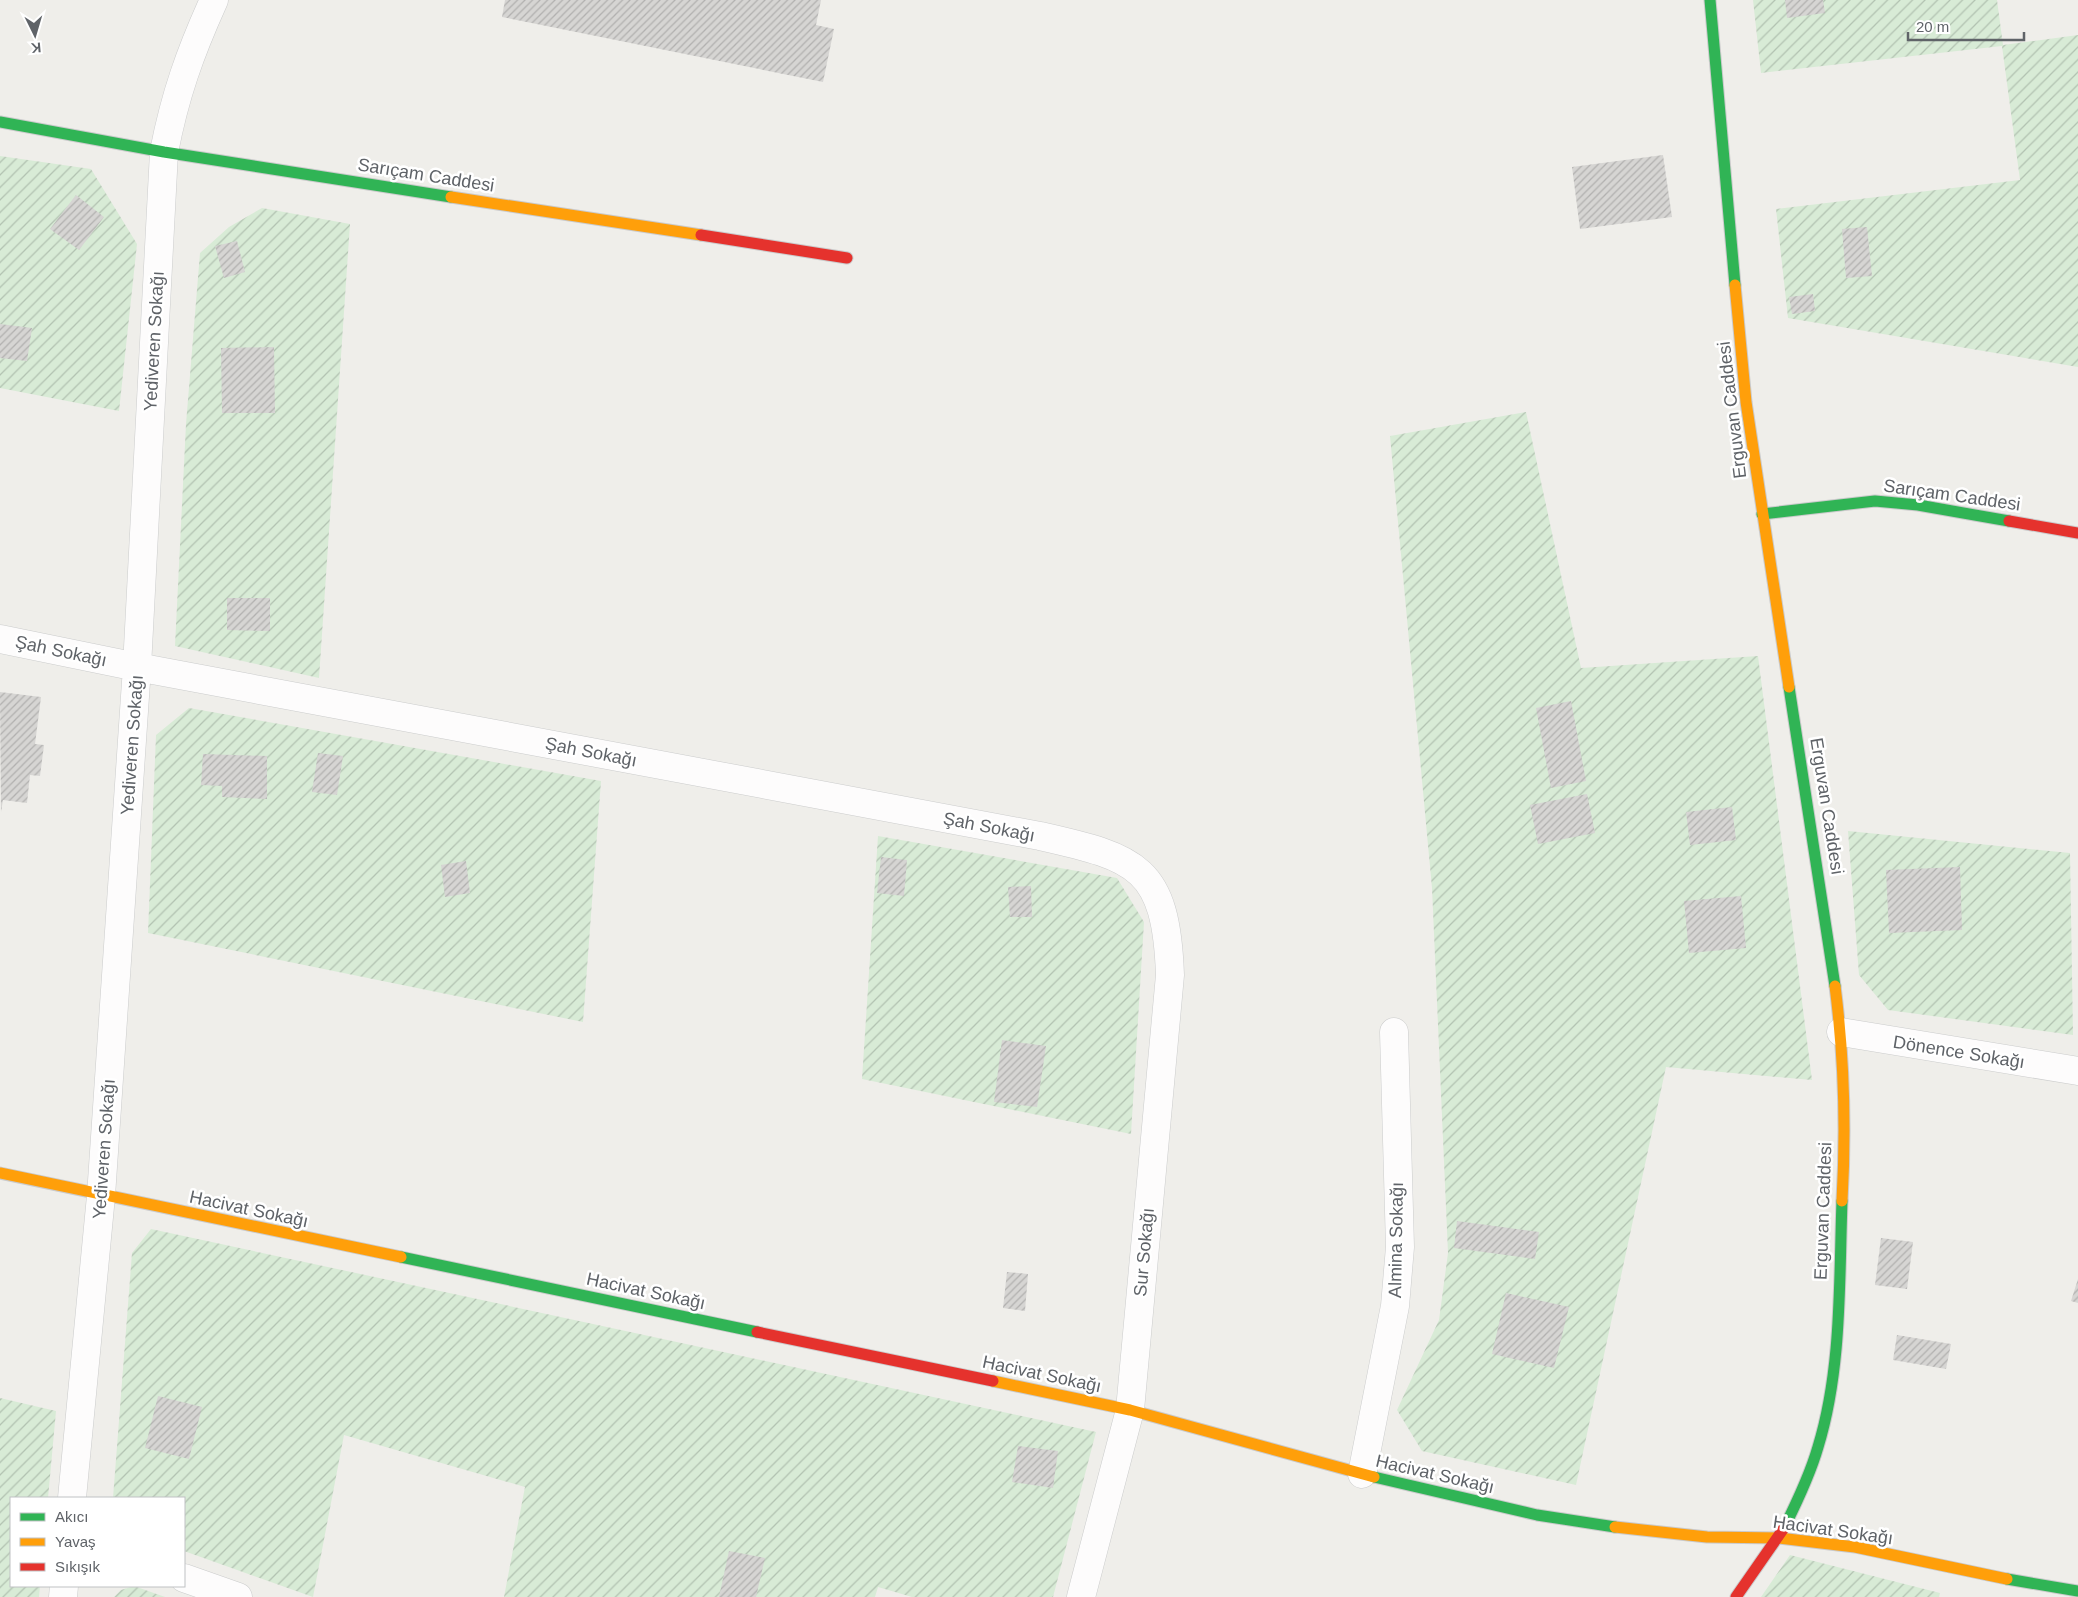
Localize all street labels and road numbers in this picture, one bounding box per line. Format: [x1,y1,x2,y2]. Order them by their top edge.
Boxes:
street label: Sarıçam Caddesi [356,154,496,196]
street label: Yediveren Sokağı [140,270,168,412]
street label: Erguvan Caddesi [1714,340,1750,480]
street label: Sarıçam Caddesi [1882,475,2022,515]
street label: Şah Sokağı [13,632,109,670]
street label: Yediveren Sokağı [117,674,147,816]
street label: Şah Sokağı [543,733,639,771]
street label: Erguvan Caddesi [1806,736,1848,876]
street label: Şah Sokağı [941,808,1037,846]
street label: Dönence Sokağı [1892,1032,2026,1072]
street label: Yediveren Sokağı [89,1078,119,1220]
street label: Erguvan Caddesi [1811,1142,1835,1280]
street label: Almina Sokağı [1385,1182,1407,1298]
street label: Hacivat Sokağı [188,1187,310,1231]
street label: Sur Sokağı [1130,1207,1158,1297]
street label: Hacivat Sokağı [585,1269,707,1313]
street label: Hacivat Sokağı [981,1352,1103,1396]
street label: Hacivat Sokağı [1374,1451,1496,1497]
street label: Hacivat Sokağı [1772,1512,1894,1548]

